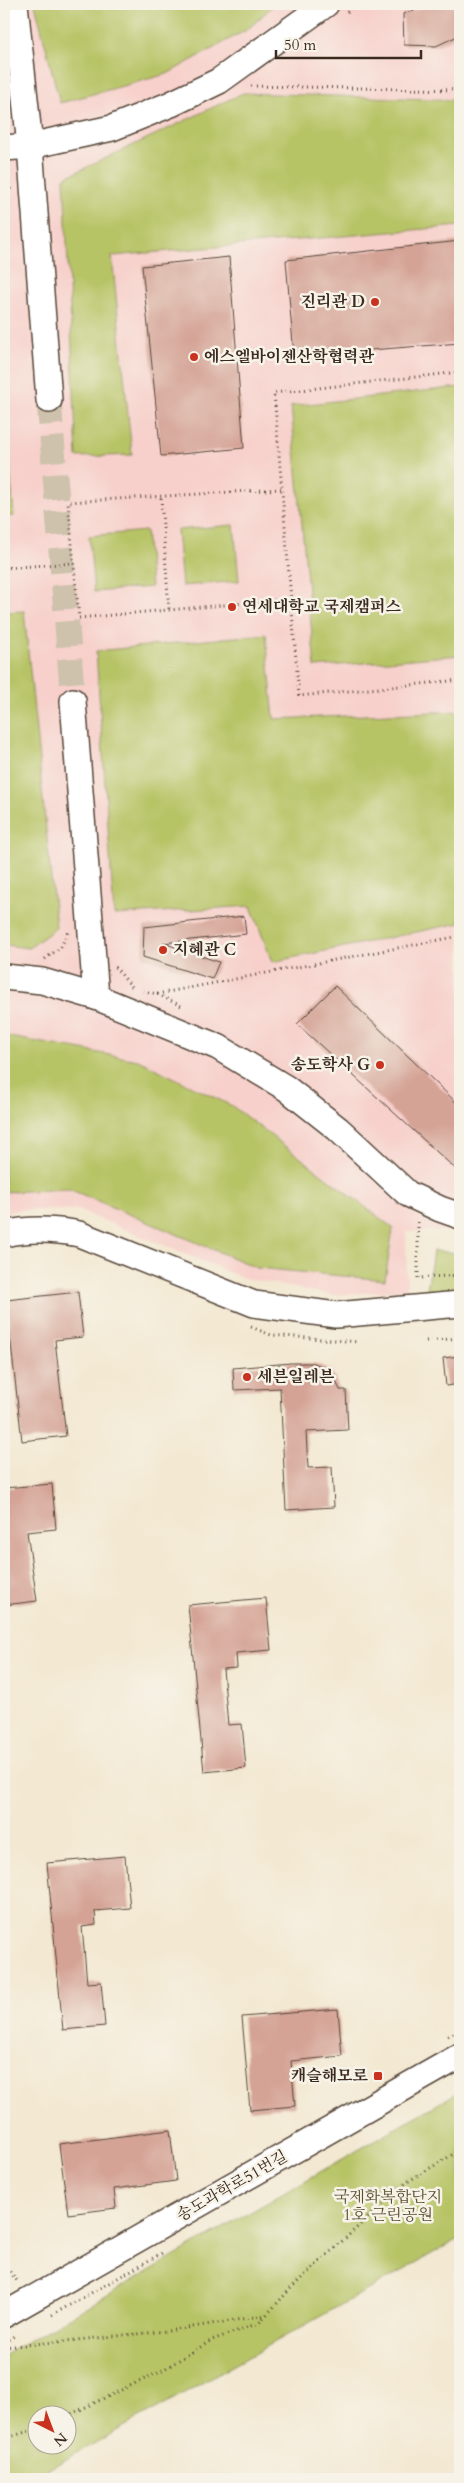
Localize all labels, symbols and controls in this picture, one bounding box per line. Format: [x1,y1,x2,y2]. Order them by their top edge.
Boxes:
scale bar [276,28,422,60]
text: 50 m [284,35,316,55]
place label: 진리관 D [301,291,365,313]
marker: 진리관 D [369,296,381,308]
place label: 에스엘바이젠산학협력관 [204,346,375,368]
marker: 에스엘바이젠산학협력관 [188,351,200,363]
place label: 연세대학교 국제캠퍼스 [242,596,401,618]
marker: 연세대학교 국제캠퍼스 [226,601,238,613]
place label: 지혜관 C [173,939,236,961]
marker: 지혜관 C [157,944,169,956]
place label: 송도학사 G [291,1054,370,1076]
marker: 송도학사 G [374,1059,386,1071]
place label: 세븐일레븐 [257,1366,335,1388]
marker: 세븐일레븐 [241,1371,253,1383]
place label: 캐슬해모로 [291,2065,369,2087]
marker: 캐슬해모로 [372,2070,384,2082]
street label: 송도과학로51번길 [173,2145,291,2227]
park label: 국제화복합단지 1호 근린공원 [334,2186,442,2226]
north arrow [28,2406,78,2456]
text: N [49,2428,71,2450]

